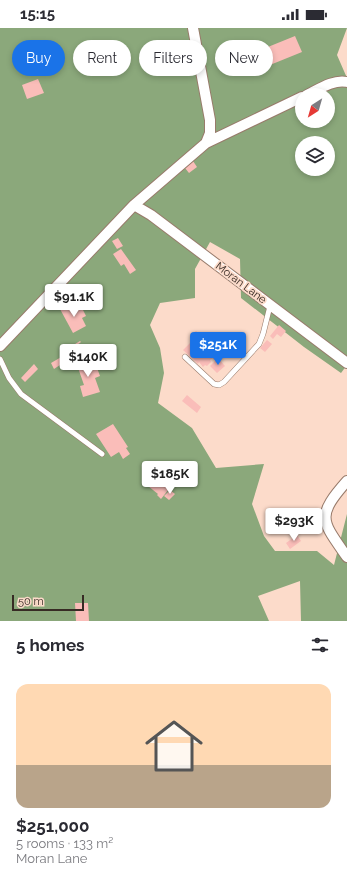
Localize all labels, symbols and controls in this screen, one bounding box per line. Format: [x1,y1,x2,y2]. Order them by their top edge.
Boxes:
text: 15:15 [20,5,55,23]
chip: Buy [12,40,65,76]
chip: Rent [73,40,131,76]
chip: Filters [139,40,207,76]
chip: New [215,40,273,76]
north arrow [295,88,335,128]
map controls [295,88,335,176]
button: layers [295,136,335,176]
street label: Moran Lane [213,260,269,307]
pin: $91.1K [41,284,107,318]
text: $91.1K [54,289,94,304]
pin: $251K [190,332,246,366]
text: $251K [199,337,237,352]
pin: $140K [60,344,116,378]
text: $140K [69,349,107,364]
pin: $185K [142,461,198,495]
text: $185K [151,466,189,481]
pin: $293K [266,508,322,542]
text: $293K [274,513,314,528]
scale bar [12,593,84,612]
text: 50 m [18,595,44,608]
icon: filters [309,634,331,656]
text: 5 homes [16,635,84,655]
icon: home [138,710,210,782]
text: $251,000 [16,816,89,836]
text: 5 rooms · 133 m² [16,836,113,851]
text: Moran Lane [16,851,87,866]

